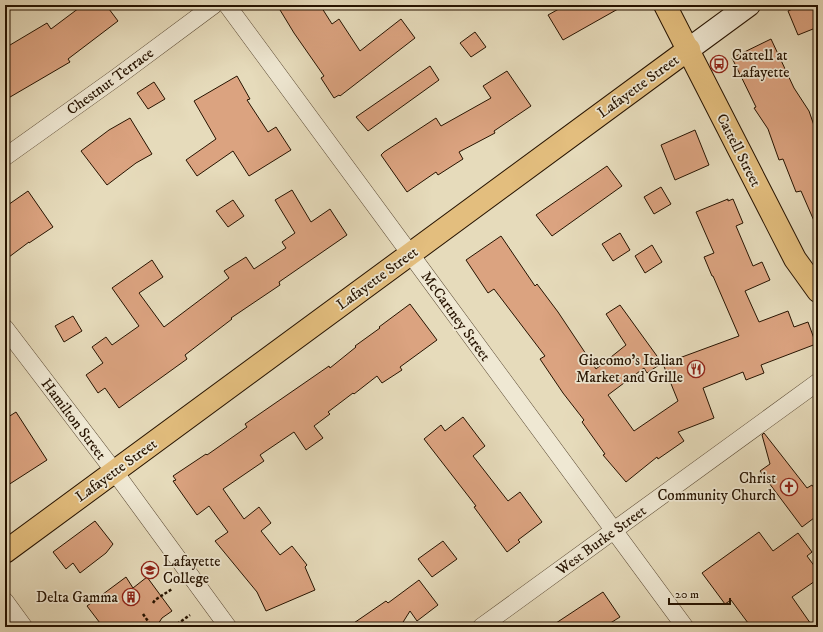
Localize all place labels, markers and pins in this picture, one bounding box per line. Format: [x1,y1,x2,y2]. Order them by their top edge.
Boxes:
place label: Cattell at Lafayette [732,46,789,82]
bus stop icon: Cattell at Lafayette [709,54,729,74]
place label: Giacomo's Italian Market and Grille [576,351,683,387]
restaurant icon: Giacomo's Italian Market and Grille [686,359,706,379]
place label: Christ Community Church [657,469,776,505]
church icon: Christ Community Church [779,477,799,497]
place label: Lafayette College [163,552,220,588]
school or university icon: Lafayette College [140,560,160,580]
building icon: Delta Gamma [121,587,141,607]
place label: Delta Gamma [36,588,119,607]

